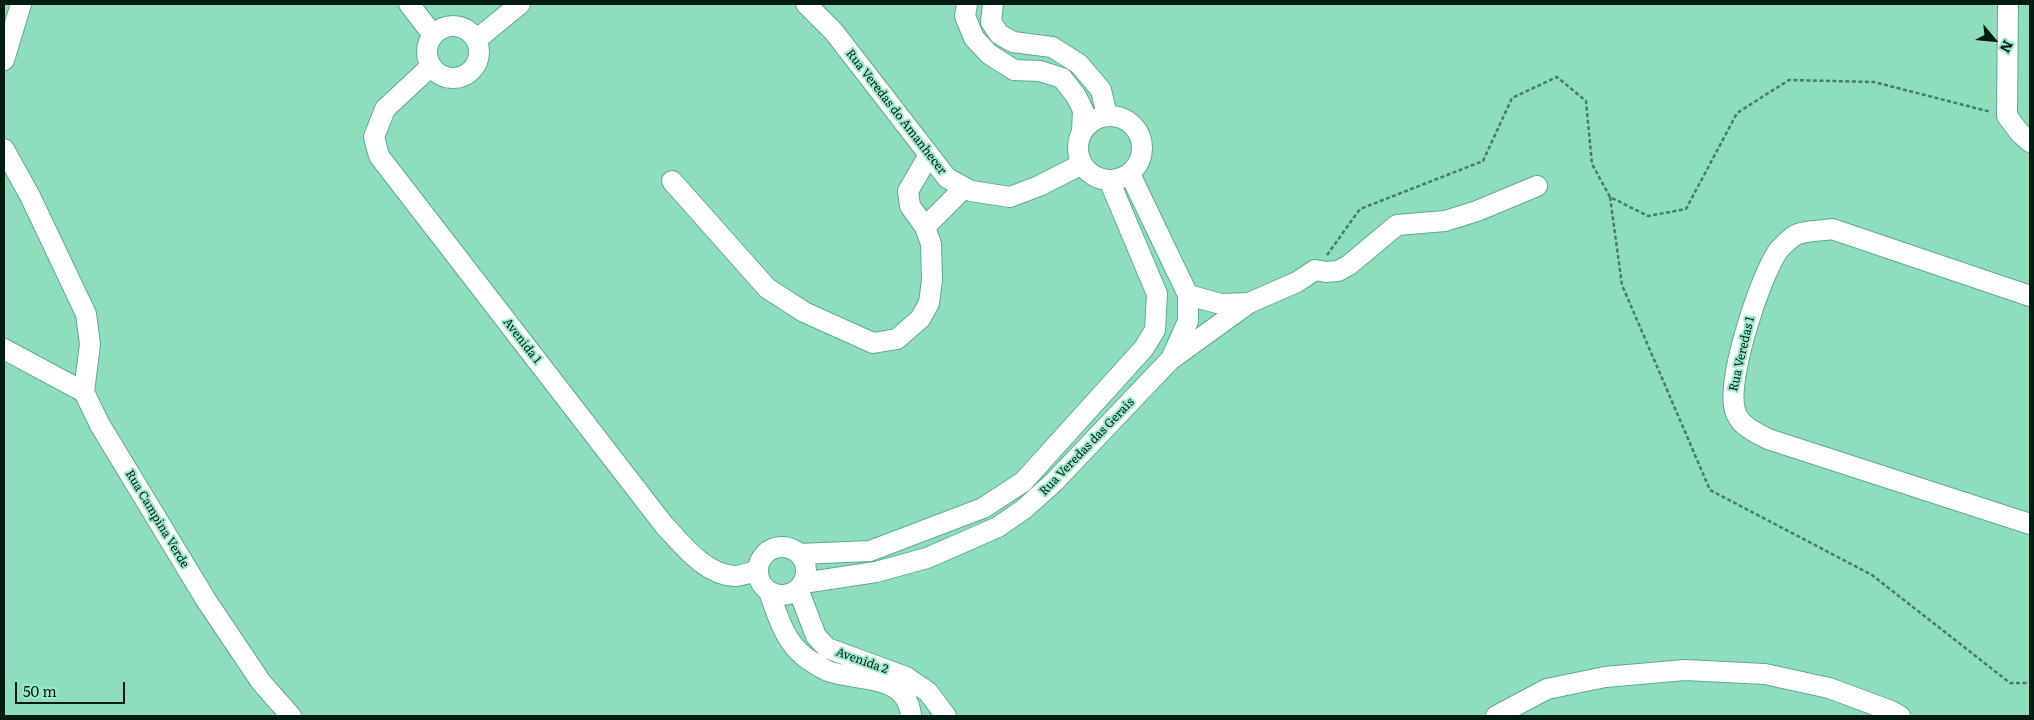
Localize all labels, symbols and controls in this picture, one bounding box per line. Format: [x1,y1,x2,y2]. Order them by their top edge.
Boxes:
north arrow [1969,15,2019,65]
text: N [1996,37,2019,57]
street label: Rua Veredas do Amanhecer [843,47,949,177]
street label: Avenida 1 [500,315,544,367]
street label: Rua Veredas 1 [1726,315,1758,393]
street label: Rua Veredas das Gerais [1037,395,1137,499]
street label: Rua Campina Verde [122,467,192,571]
street label: Avenida 2 [834,645,890,677]
scale bar [18,672,128,704]
text: 50 m [23,679,57,702]

